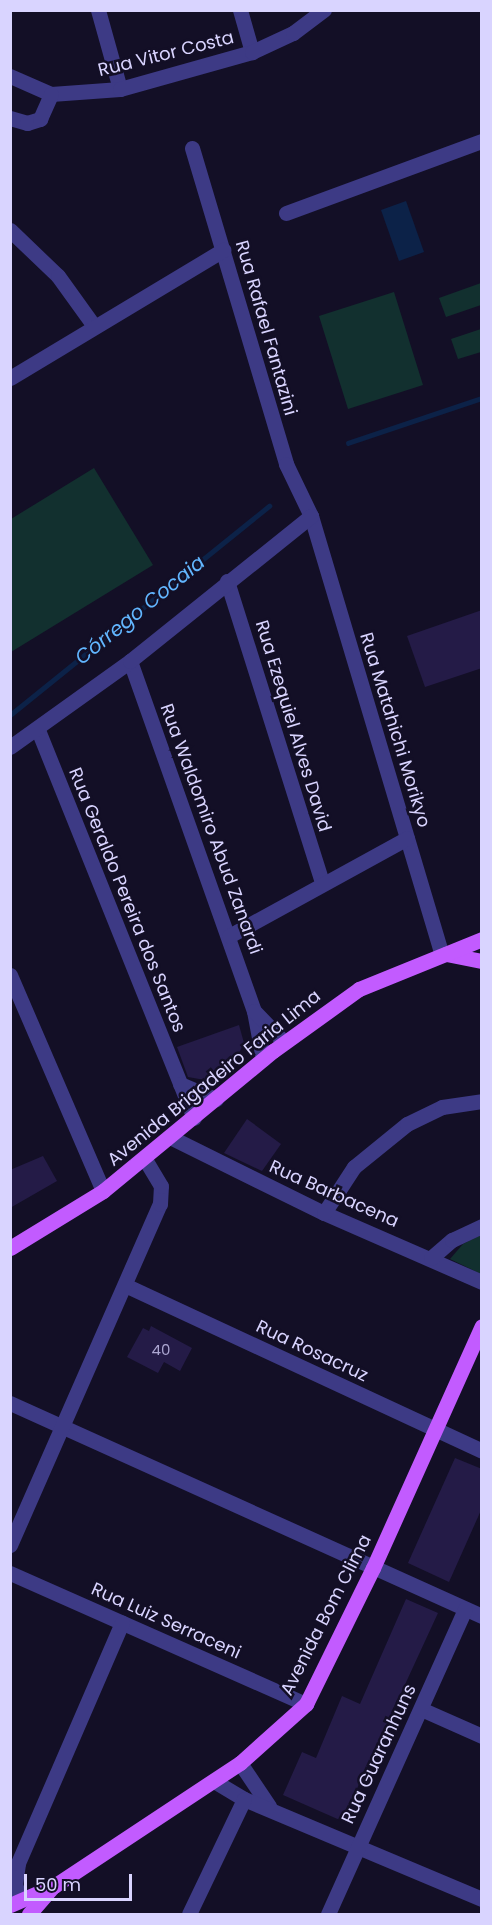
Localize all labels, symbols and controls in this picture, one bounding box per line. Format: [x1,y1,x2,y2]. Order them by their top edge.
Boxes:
street label: Rua Vitor Costa [96,27,236,81]
street label: Rua Rafael Fantazini [231,238,301,418]
water label: Córrego Cocaia [70,550,210,670]
street label: Rua Ezequiel Alves David [250,618,336,834]
street label: Rua Matahichi Morikyo [355,630,435,830]
street label: Rua Waldomiro Abud Zanardi [156,701,266,957]
street label: Rua Geraldo Pereira dos Santos [64,764,190,1036]
street label: Avenida Brigadeiro Faria Lima [103,985,325,1171]
street label: Rua Barbacena [266,1156,402,1232]
street label: Rua Rosacruz [253,1316,371,1386]
house number: 40 [152,1341,170,1359]
street label: Avenida Bom Clima [276,1531,376,1699]
street label: Rua Luiz Serraceni [88,1578,244,1664]
street label: Rua Guaranhuns [337,1681,421,1827]
scale bar [27,1862,135,1900]
text: 50 m [35,1872,81,1897]

